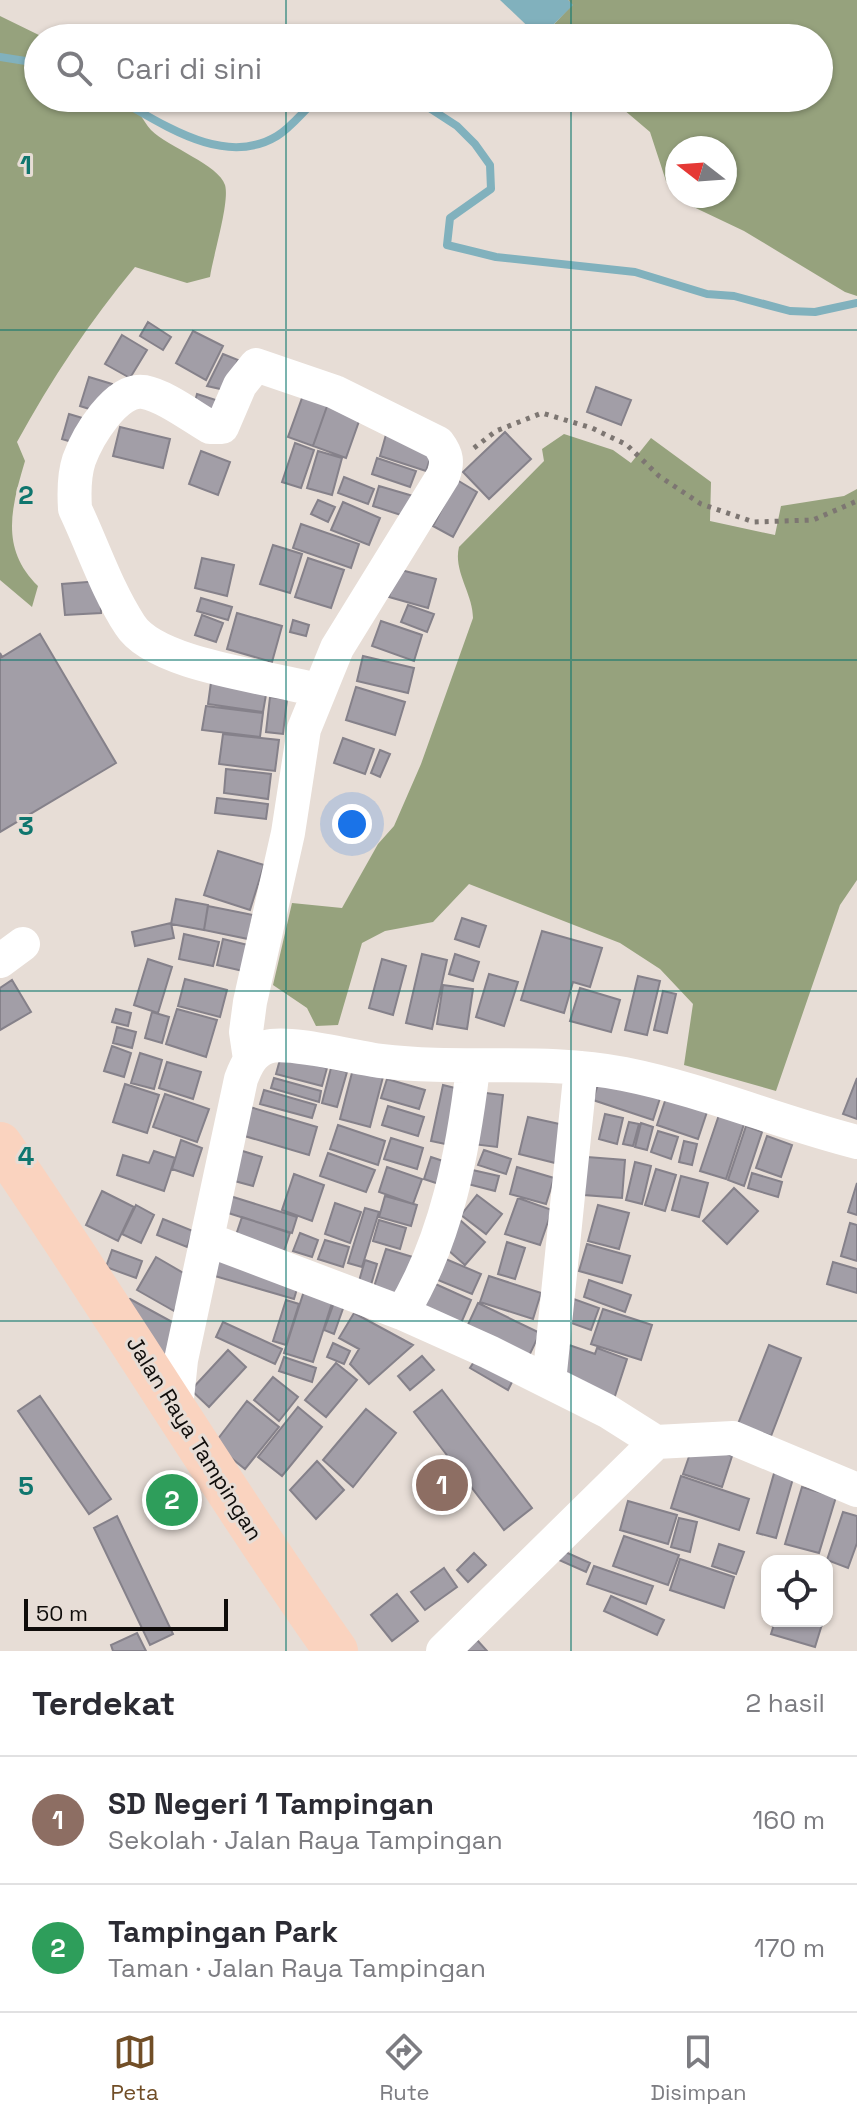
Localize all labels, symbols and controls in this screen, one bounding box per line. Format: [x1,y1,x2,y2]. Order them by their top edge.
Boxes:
search box [24,24,833,112]
icon: search [52,46,96,90]
text: Cari di sini [116,49,262,88]
north arrow [665,136,737,208]
text: 1 [20,148,32,182]
text: 2 [18,478,34,512]
your location [332,804,372,844]
text: 3 [18,809,34,843]
text: 4 [18,1139,34,1173]
street label: Jalan Raya Tampingan [121,1331,269,1545]
pin: 1 [416,1455,468,1515]
text: 5 [18,1469,34,1503]
pin: 2 [146,1470,198,1530]
map controls [761,1555,833,1627]
button: locate [761,1555,833,1627]
scale bar [24,1595,228,1631]
text: 50 m [36,1599,88,1627]
text: Terdekat [32,1682,175,1725]
text: 2 hasil [745,1686,825,1720]
text: SD Negeri 1 Tampingan [108,1784,434,1823]
text: 1 [52,1803,64,1837]
text: 160 m [753,1803,825,1837]
text: Sekolah · Jalan Raya Tampingan [108,1823,503,1857]
text: Tampingan Park [108,1912,338,1951]
text: 2 [50,1931,66,1965]
text: 170 m [754,1931,825,1965]
text: Taman · Jalan Raya Tampingan [108,1951,486,1985]
tab: Peta [110,2030,159,2106]
tab: Rute [379,2030,430,2106]
tab: Disimpan [650,2030,747,2106]

